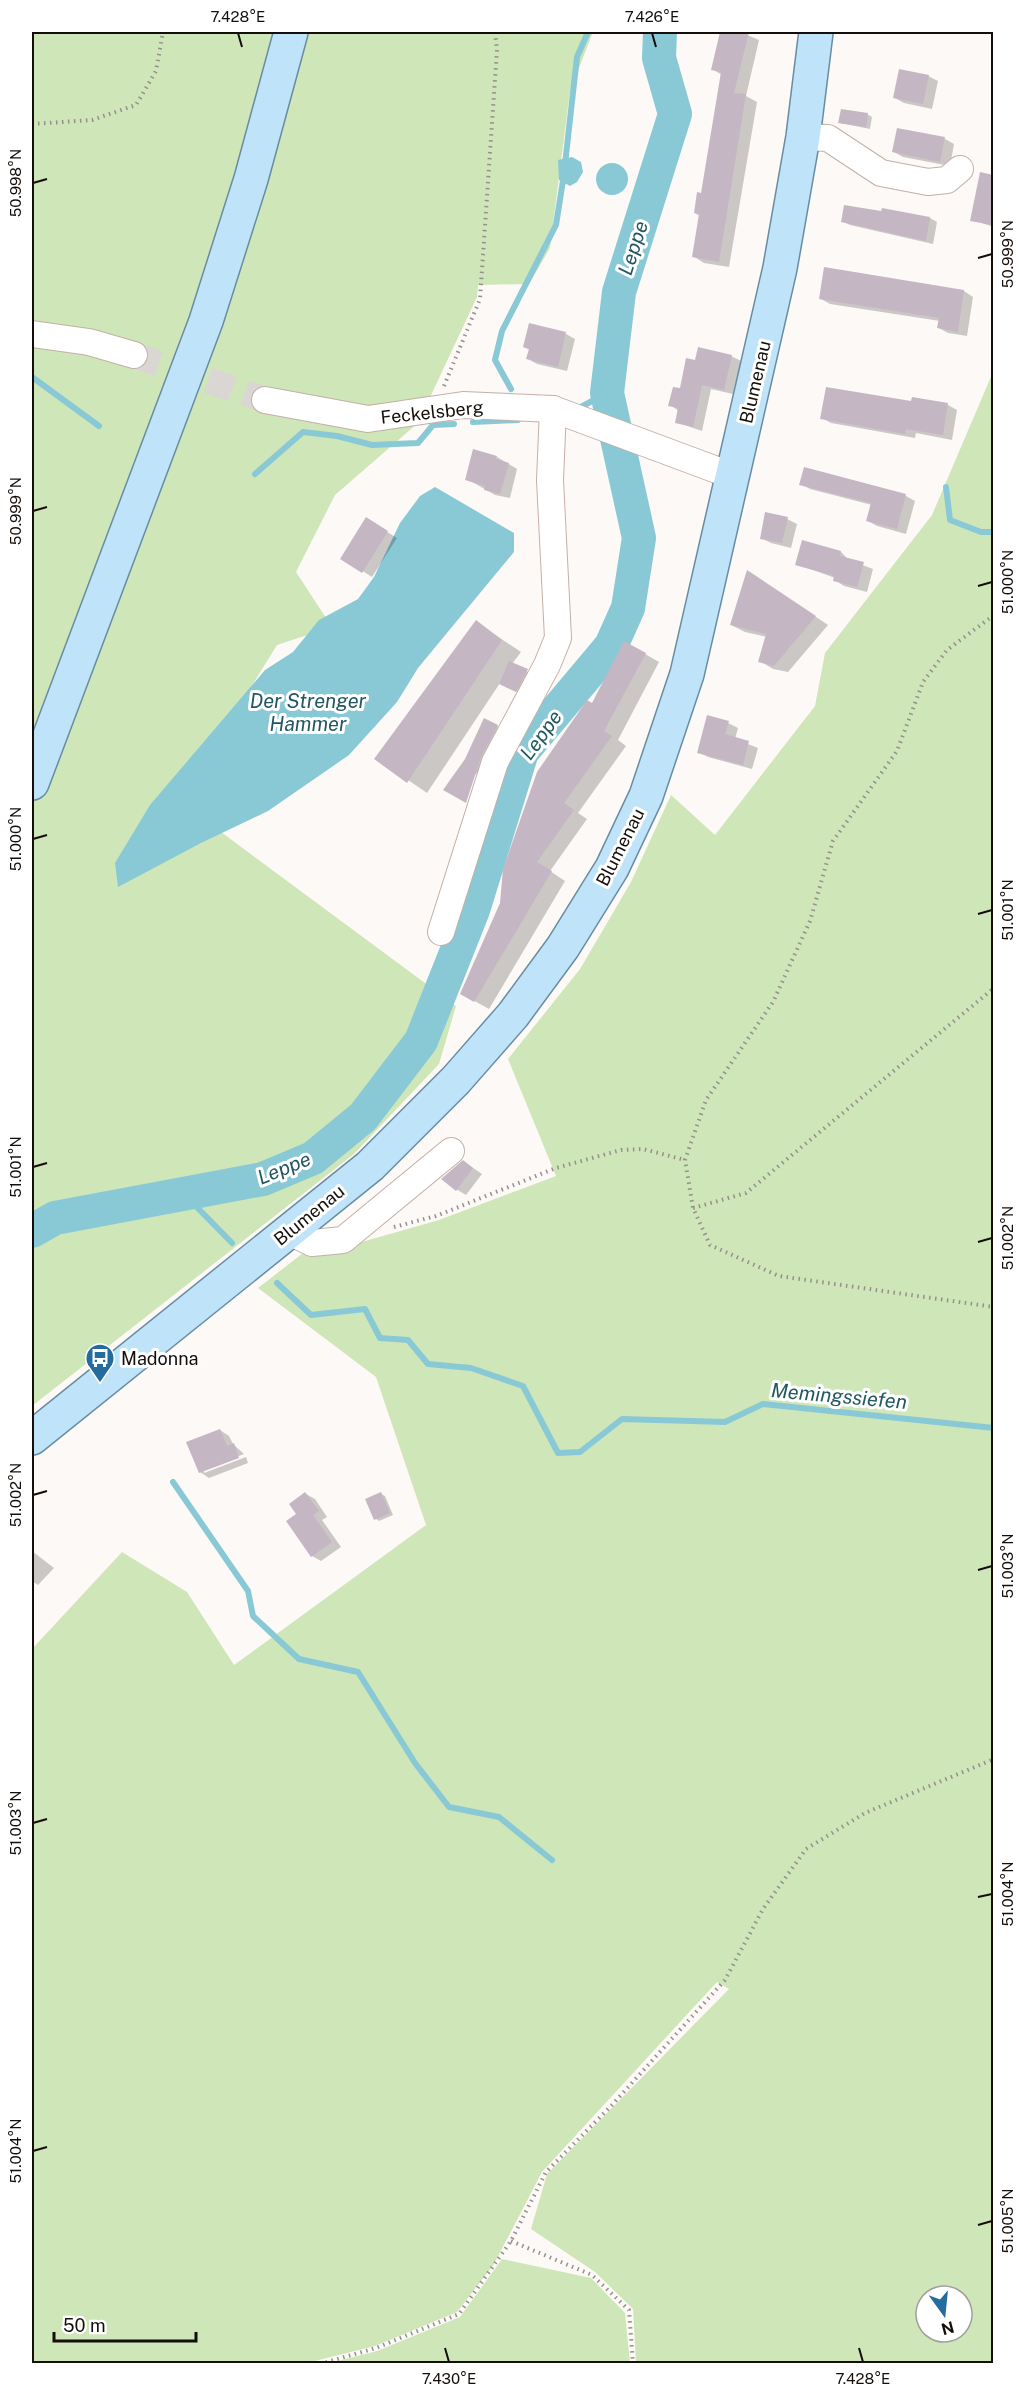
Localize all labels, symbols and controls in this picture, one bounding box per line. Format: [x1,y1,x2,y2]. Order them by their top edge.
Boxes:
text: 7.428°E [211,8,265,25]
text: 7.426°E [625,8,679,25]
text: 50.998°N [7,149,24,217]
water label: Leppe [613,218,653,278]
text: 50.999°N [999,220,1016,288]
street label: Blumenau [735,339,775,425]
street label: Feckelsberg [380,396,484,428]
text: 50.999°N [7,477,24,545]
text: 51.000°N [999,550,1016,614]
water label: Der Strenger Hammer [250,689,367,736]
water label: Leppe [515,705,567,765]
street label: Blumenau [592,805,648,889]
text: 51.000°N [7,807,24,871]
text: 51.001°N [999,879,1016,941]
text: 51.001°N [7,1136,24,1198]
water label: Leppe [254,1146,314,1190]
street label: Blumenau [270,1180,348,1250]
text: 51.002°N [999,1206,1016,1270]
bus stop icon: Madonna [84,1342,116,1384]
place label: Madonna [121,1348,198,1369]
water label: Memingssiefen [770,1378,908,1414]
text: 51.002°N [7,1463,24,1527]
text: 51.003°N [999,1534,1016,1598]
text: 51.003°N [7,1791,24,1855]
text: 51.004°N [999,1861,1016,1927]
text: 51.004°N [7,2118,24,2184]
text: 51.005°N [999,2188,1016,2254]
north arrow [914,2284,974,2344]
scale bar [54,2305,196,2343]
text: 50 m [63,2315,106,2336]
text: N [939,2317,956,2339]
text: 7.430°E [422,2370,476,2387]
text: 7.428°E [836,2370,890,2387]

